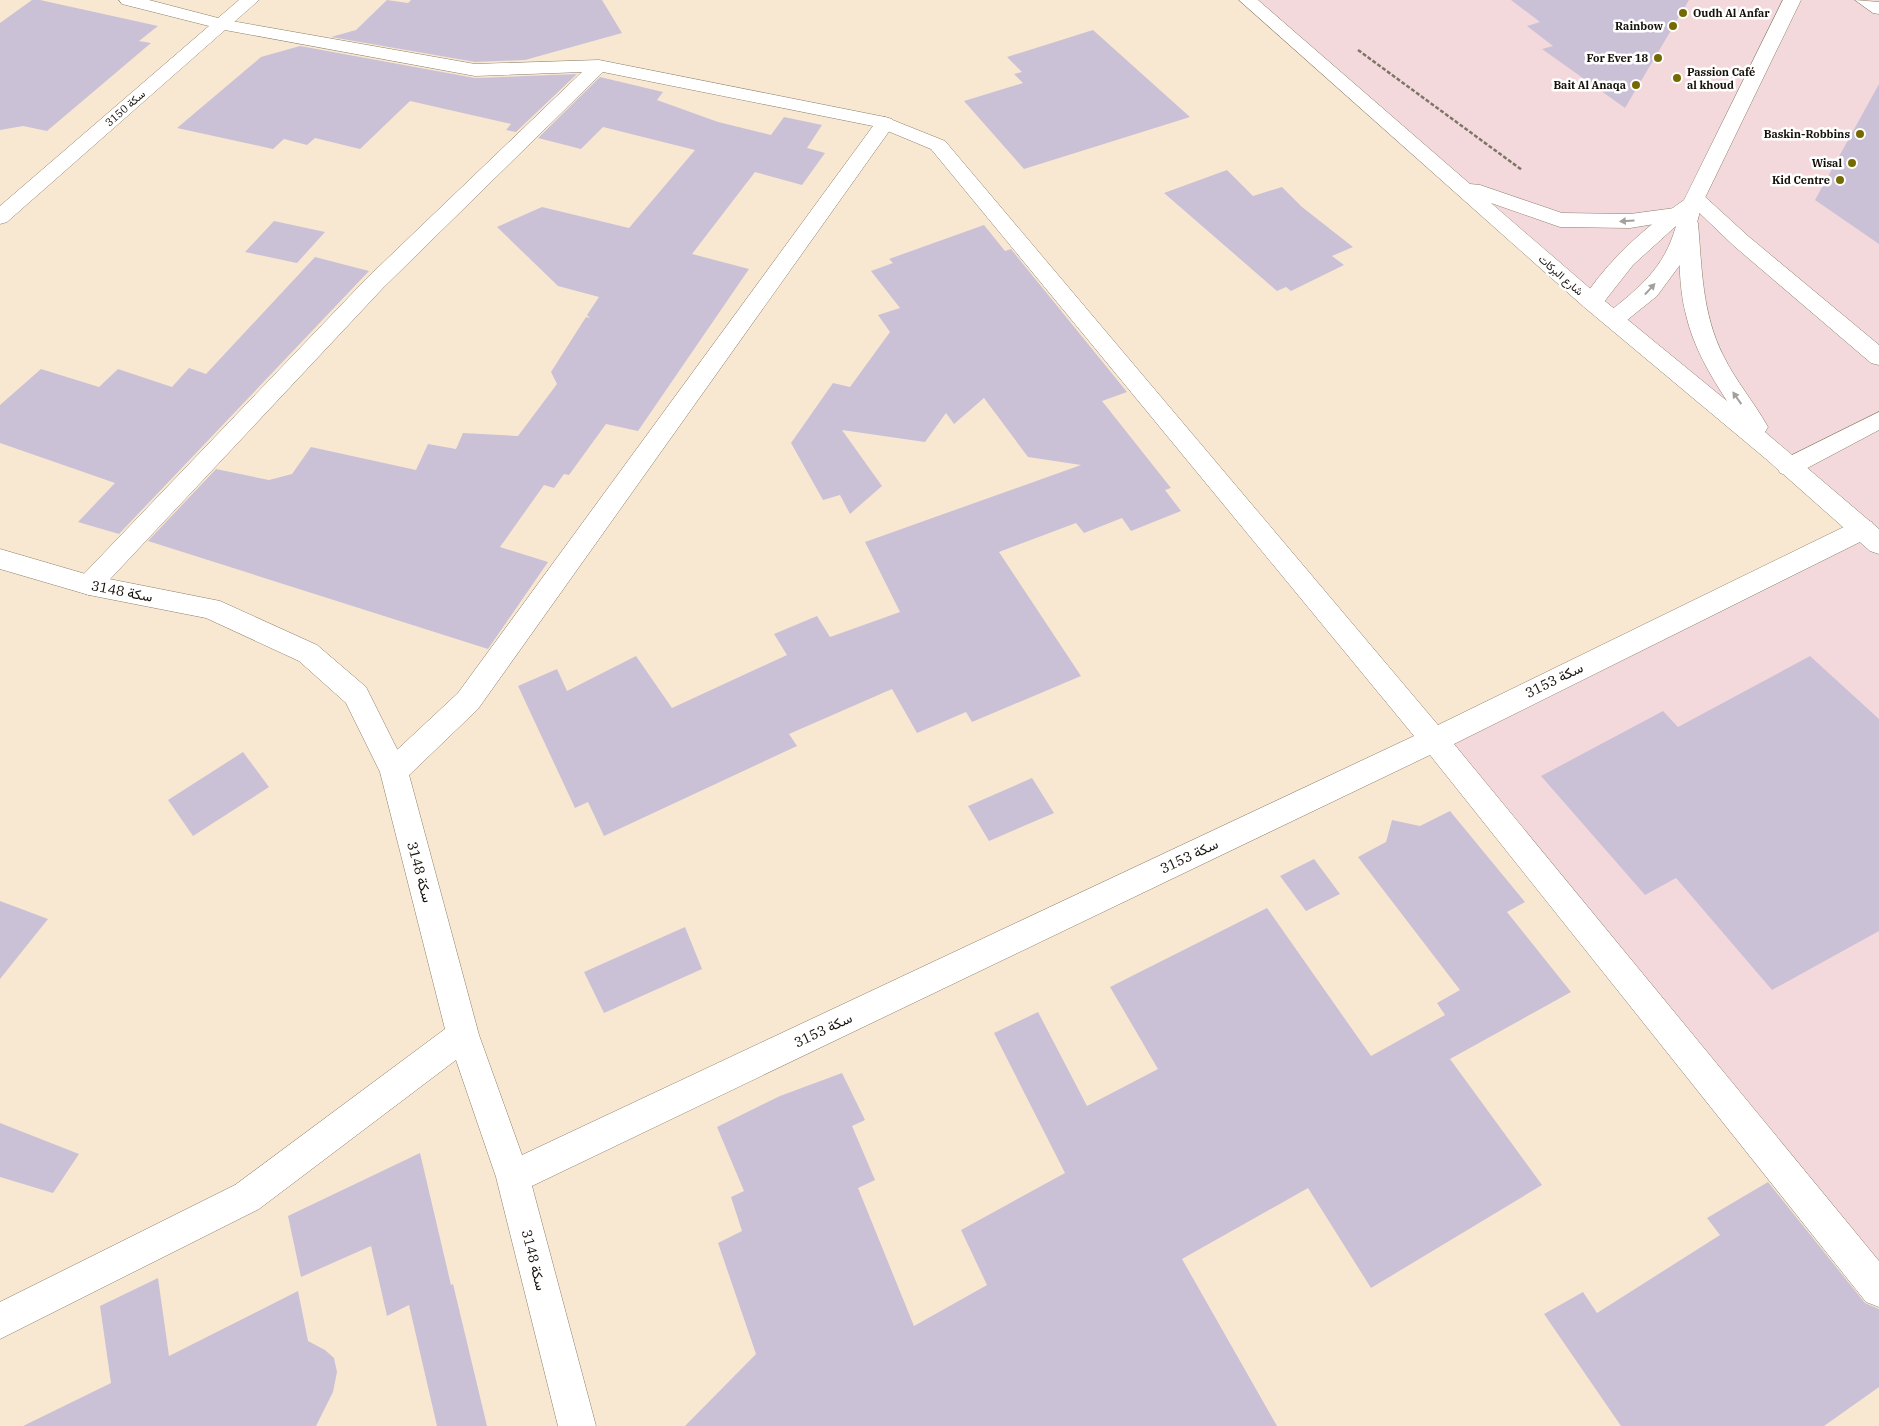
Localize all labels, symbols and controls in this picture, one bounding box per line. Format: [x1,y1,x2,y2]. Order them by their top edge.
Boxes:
place label: Oudh Al Anfar [1693,6,1770,20]
marker: Oudh Al Anfar [1677,7,1689,19]
place label: Rainbow [1615,19,1663,33]
marker: Rainbow [1667,20,1679,32]
place label: For Ever 18 [1587,51,1648,65]
marker: For Ever 18 [1652,52,1664,64]
place label: Passion Café al khoud [1687,65,1755,92]
marker: Passion Café al khoud [1671,72,1683,84]
place label: Bait Al Anaqa [1553,78,1626,92]
marker: Bait Al Anaqa [1630,79,1642,91]
street label: سكة 3150 [102,86,148,129]
place label: Baskin-Robbins [1764,127,1850,141]
marker: Baskin-Robbins [1854,128,1866,140]
place label: Wisal [1812,156,1842,170]
marker: Wisal [1846,157,1858,169]
place label: Kid Centre [1772,173,1830,187]
marker: Kid Centre [1834,174,1846,186]
one-way arrow [1619,217,1635,225]
street label: شارع البركات [1535,252,1587,299]
one-way arrow [1644,283,1656,295]
one-way arrow [1732,391,1742,405]
street label: سكة 3148 [90,576,154,606]
street label: سكة 3153 [1522,658,1586,702]
street label: سكة 3153 [1157,835,1221,877]
street label: سكة 3148 [403,840,437,904]
street label: سكة 3153 [791,1009,855,1051]
street label: سكة 3148 [518,1228,550,1292]

